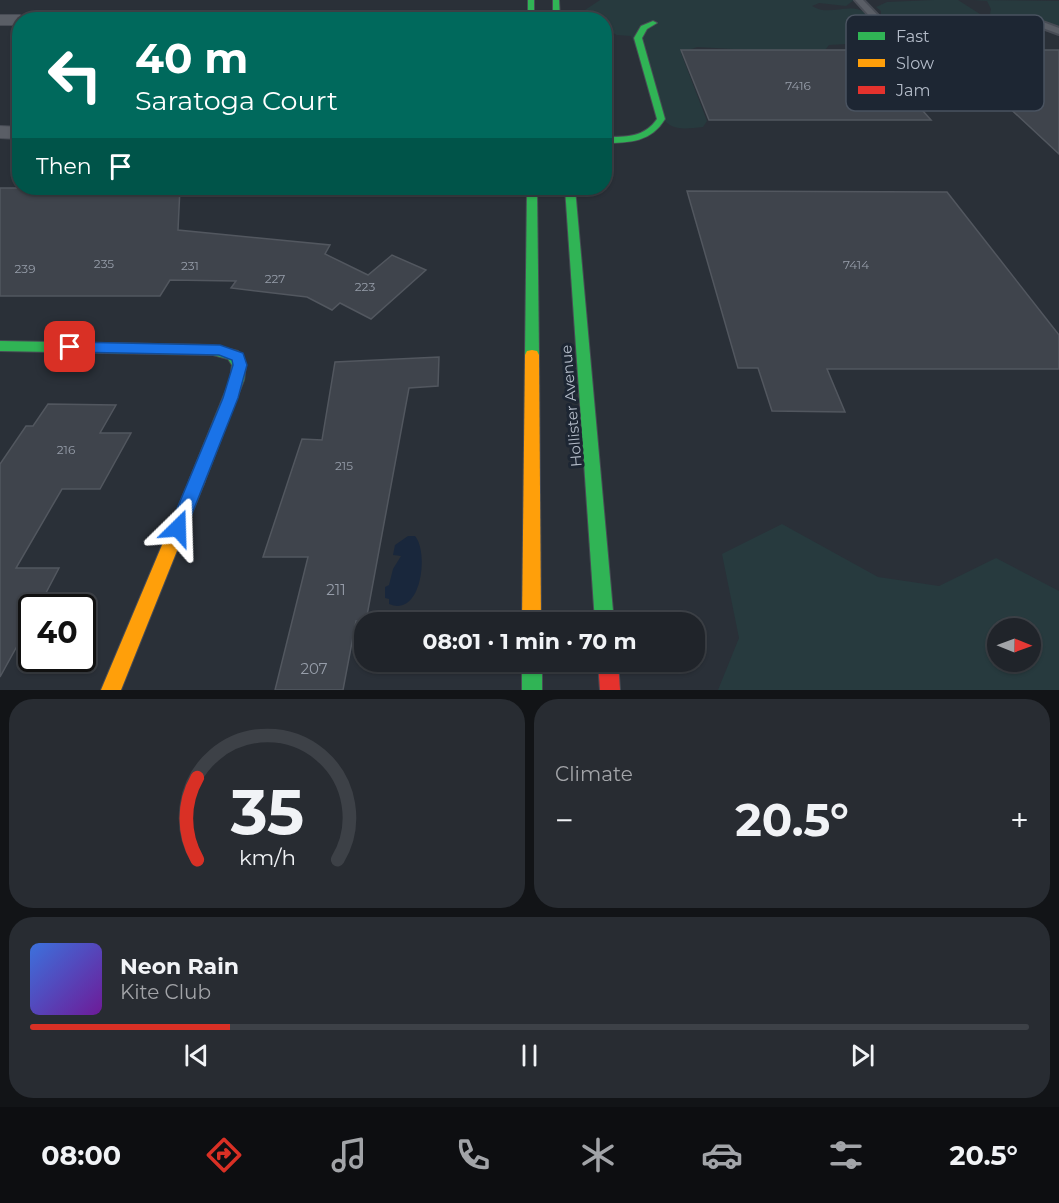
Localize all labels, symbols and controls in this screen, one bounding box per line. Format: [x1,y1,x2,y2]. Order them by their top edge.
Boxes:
legend [846,15,1044,111]
text: Fast [896,27,930,46]
text: 40 m [135,32,248,84]
icon: left [36,36,114,114]
text: Slow [896,54,934,73]
house number: 7416 [785,78,811,93]
text: Jam [895,81,930,100]
text: Saratoga Court [135,84,338,117]
icon: arrive [104,150,137,183]
text: Then [36,153,92,180]
house number: 235 [94,256,114,271]
house number: 7414 [843,257,869,272]
house number: 231 [181,258,199,273]
house number: 239 [15,261,35,276]
house number: 227 [265,271,285,286]
house number: 223 [355,279,375,294]
pin [44,321,95,372]
icon: arrive [53,330,86,363]
street label: Hollister Avenue [556,344,586,468]
house number: 216 [57,442,75,457]
house number: 215 [335,458,353,473]
position arrow [146,496,210,560]
house number: 211 [326,580,346,599]
speed limit sign: 40 [18,594,96,672]
north arrow [987,618,1041,672]
map controls [987,618,1041,672]
text: 08:01 · 1 min · 70 m [422,628,637,655]
house number: 207 [300,659,328,678]
text: Climate [555,762,633,786]
text: 35 [229,774,304,850]
text: 20.5° [735,792,849,847]
text: − [555,800,574,840]
text: + [1010,800,1029,840]
text: km/h [238,845,296,871]
text: Neon Rain [120,953,239,980]
text: Kite Club [120,980,211,1004]
icon: previous [180,1039,213,1072]
icon: pause [513,1039,546,1072]
icon: next [846,1039,879,1072]
icon: directions [203,1134,245,1176]
icon: music [328,1134,370,1176]
icon: phone [452,1134,494,1176]
icon: climate [577,1134,619,1176]
icon: car [701,1134,743,1176]
icon: filters [825,1134,867,1176]
text: 08:00 [41,1139,121,1172]
text: 20.5° [950,1139,1018,1172]

